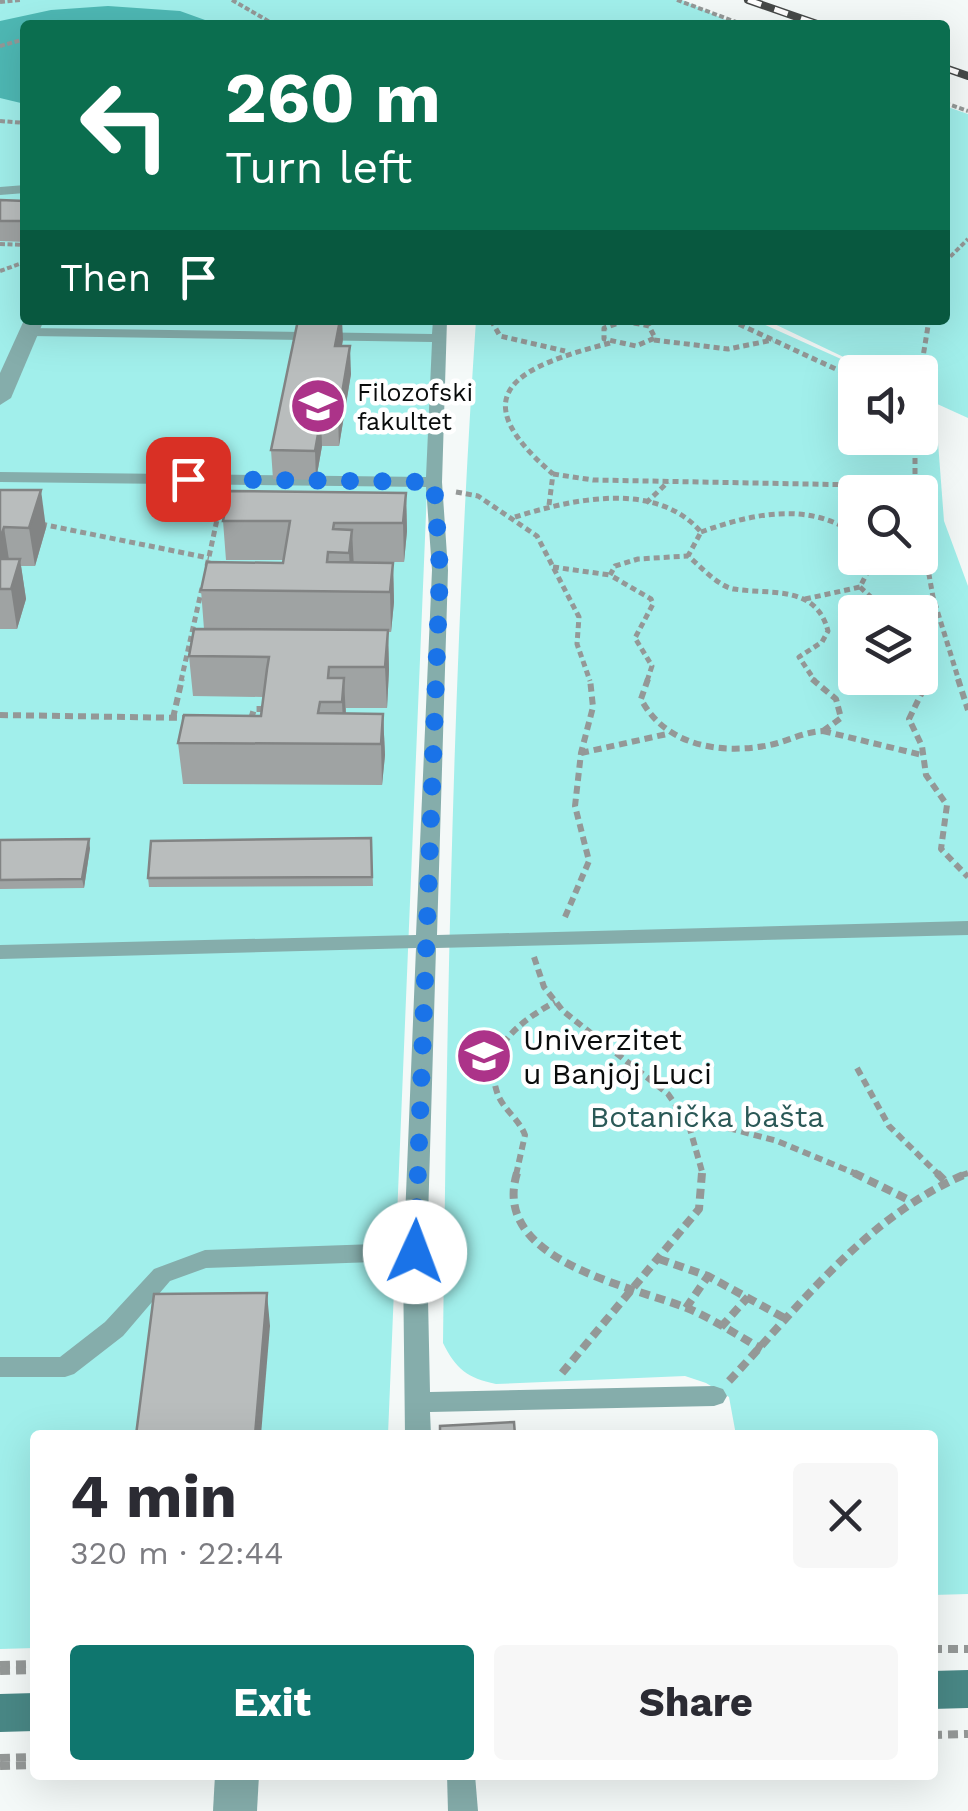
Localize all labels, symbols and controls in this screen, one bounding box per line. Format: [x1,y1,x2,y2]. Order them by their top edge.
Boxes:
text: 260 m [225,57,441,139]
icon: left [60,60,190,190]
text: Turn left [225,141,412,194]
icon: arrive [171,250,226,305]
text: Then [60,256,151,300]
map controls [838,355,938,695]
button: sound [838,355,938,455]
school or university icon: Filozofski fakultet [288,376,348,436]
place label: Filozofski fakultet [357,378,473,436]
pin [146,437,231,522]
icon: arrive [161,452,216,507]
button: search [838,475,938,575]
button: layers [838,595,938,695]
place label: Univerzitet u Banjoj Luci [523,1022,712,1091]
school or university icon: Univerzitet u Banjoj Luci [454,1026,514,1086]
park label: Botanička bašta [590,1099,824,1134]
position arrow [363,1200,467,1304]
text: 4 min [70,1461,237,1532]
button: close [793,1463,898,1568]
text: 320 m · 22:44 [70,1534,284,1572]
button: Exit [70,1645,474,1760]
button: Share [494,1645,898,1760]

